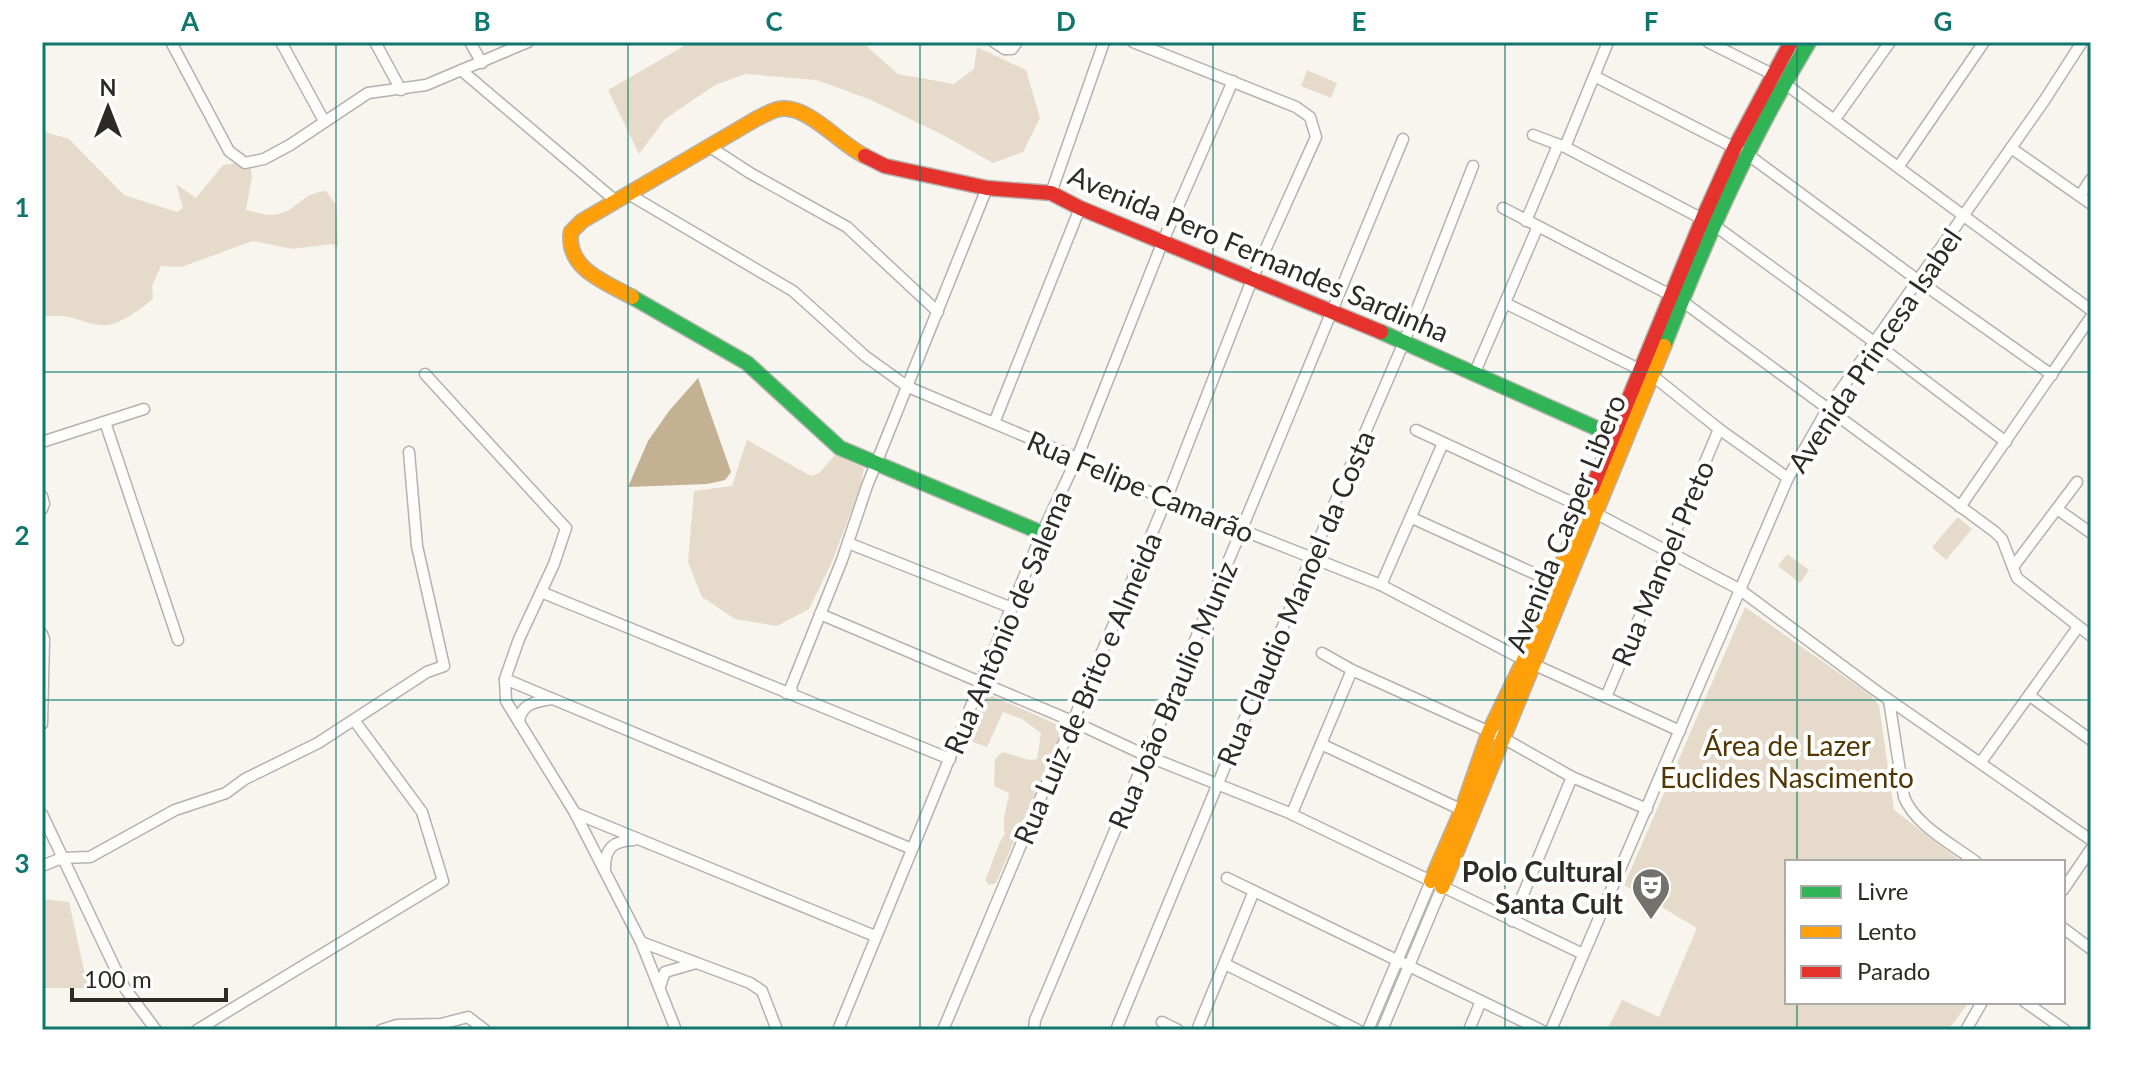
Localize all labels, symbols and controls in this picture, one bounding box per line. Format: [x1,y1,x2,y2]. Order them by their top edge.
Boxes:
text: A [180,5,200,37]
text: B [473,5,491,37]
text: C [765,5,783,37]
text: D [1056,5,1076,37]
text: E [1352,5,1366,37]
text: F [1644,5,1658,37]
text: G [1934,5,1952,37]
north arrow [68,68,148,148]
text: N [100,74,116,101]
street label: Avenida Pero Fernandes Sardinha [1064,157,1454,349]
text: 1 [14,191,30,223]
street label: Avenida Princesa Isabel [1780,222,1968,478]
street label: Avenida Casper Libero [1498,389,1632,657]
street label: Rua Felipe Camarão [1022,423,1260,549]
street label: Rua Claudio Manoel da Costa [1209,425,1381,771]
street label: Rua Manoel Preto [1603,455,1721,671]
street label: Rua Antônio de Salema [936,485,1078,759]
text: 2 [14,519,30,551]
street label: Rua Luiz de Brito e Almeida [1006,527,1168,849]
street label: Rua João Braulio Muniz [1100,556,1244,834]
park label: Área de Lazer Euclides Nascimento [1660,728,1914,794]
text: 3 [14,847,30,879]
place label: Polo Cultural Santa Cult [1462,854,1624,920]
legend [1785,860,2065,1004]
theatre icon: Polo Cultural Santa Cult [1630,866,1672,921]
text: Livre [1857,876,1908,905]
text: Lento [1857,916,1917,945]
scale bar [72,952,226,1002]
text: Parado [1857,956,1930,985]
text: 100 m [84,964,152,993]

